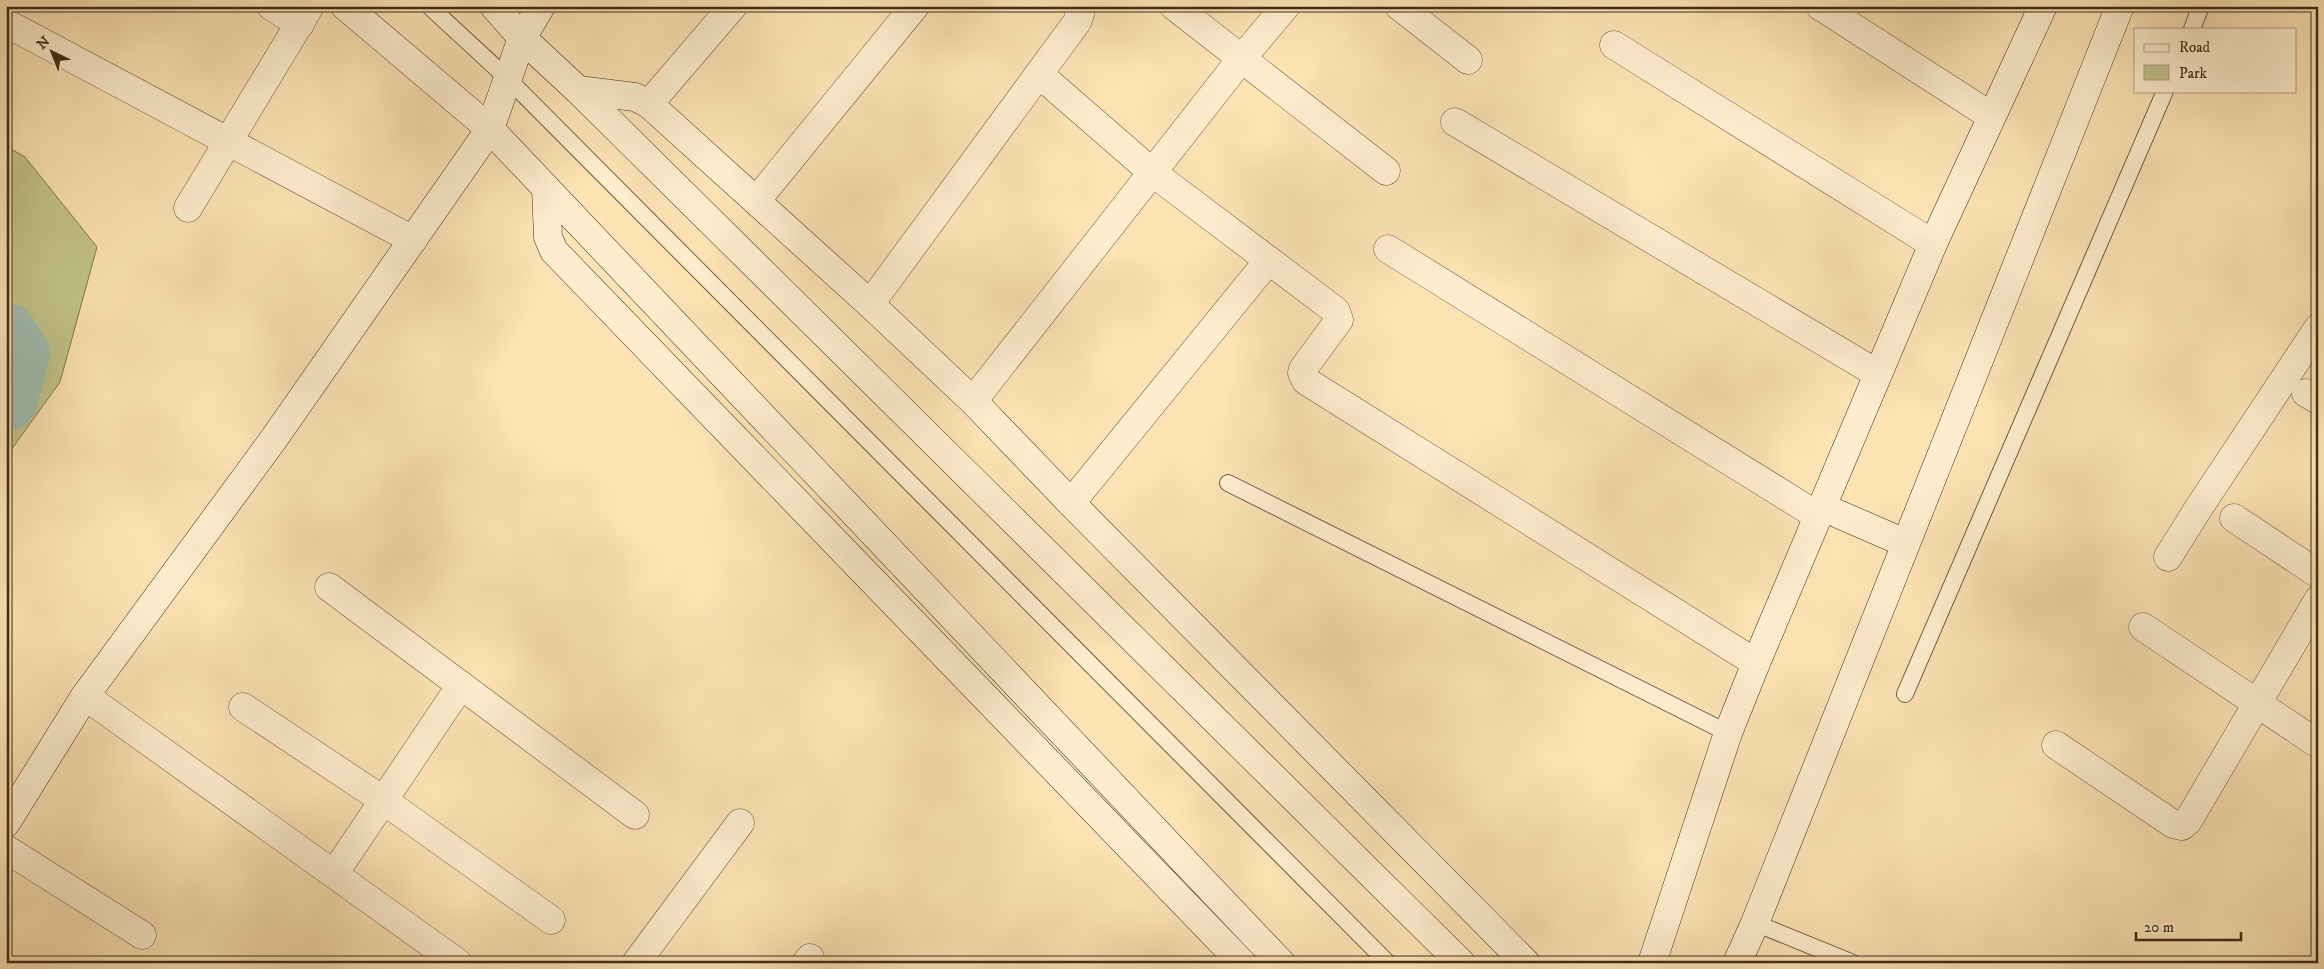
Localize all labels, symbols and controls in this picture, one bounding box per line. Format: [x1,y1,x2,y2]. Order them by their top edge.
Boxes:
north arrow [28,28,78,78]
legend [2134,28,2296,92]
text: N [33,32,55,54]
text: Road [2179,38,2211,57]
text: Park [2179,64,2208,83]
scale bar [2136,909,2242,941]
text: 20 m [2144,918,2174,937]

